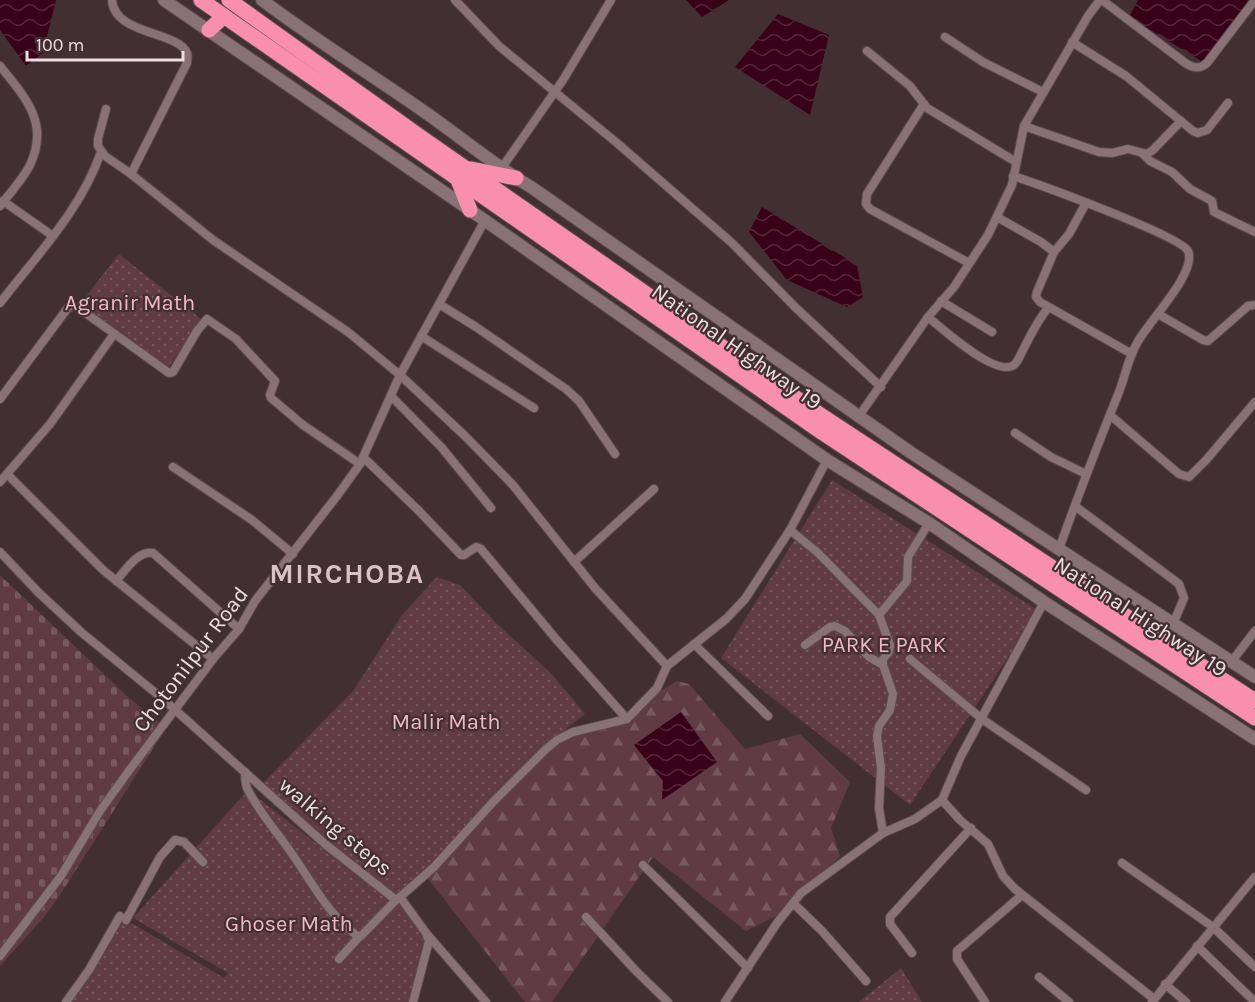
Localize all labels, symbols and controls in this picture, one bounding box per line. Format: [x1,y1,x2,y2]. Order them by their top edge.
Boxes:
scale bar [27,24,183,62]
text: 100 m [36,34,84,56]
street label: National Highway 19 [647,278,826,415]
park label: Agranir Math [65,290,195,316]
street label: National Highway 19 [1049,551,1232,683]
district label: MIRCHOBA [269,557,425,590]
street label: Chotonilpur Road [128,582,254,737]
park label: PARK E PARK [822,632,946,658]
park label: Malir Math [392,709,500,735]
street label: walking steps [274,772,397,882]
park label: Ghoser Math [225,911,353,937]

